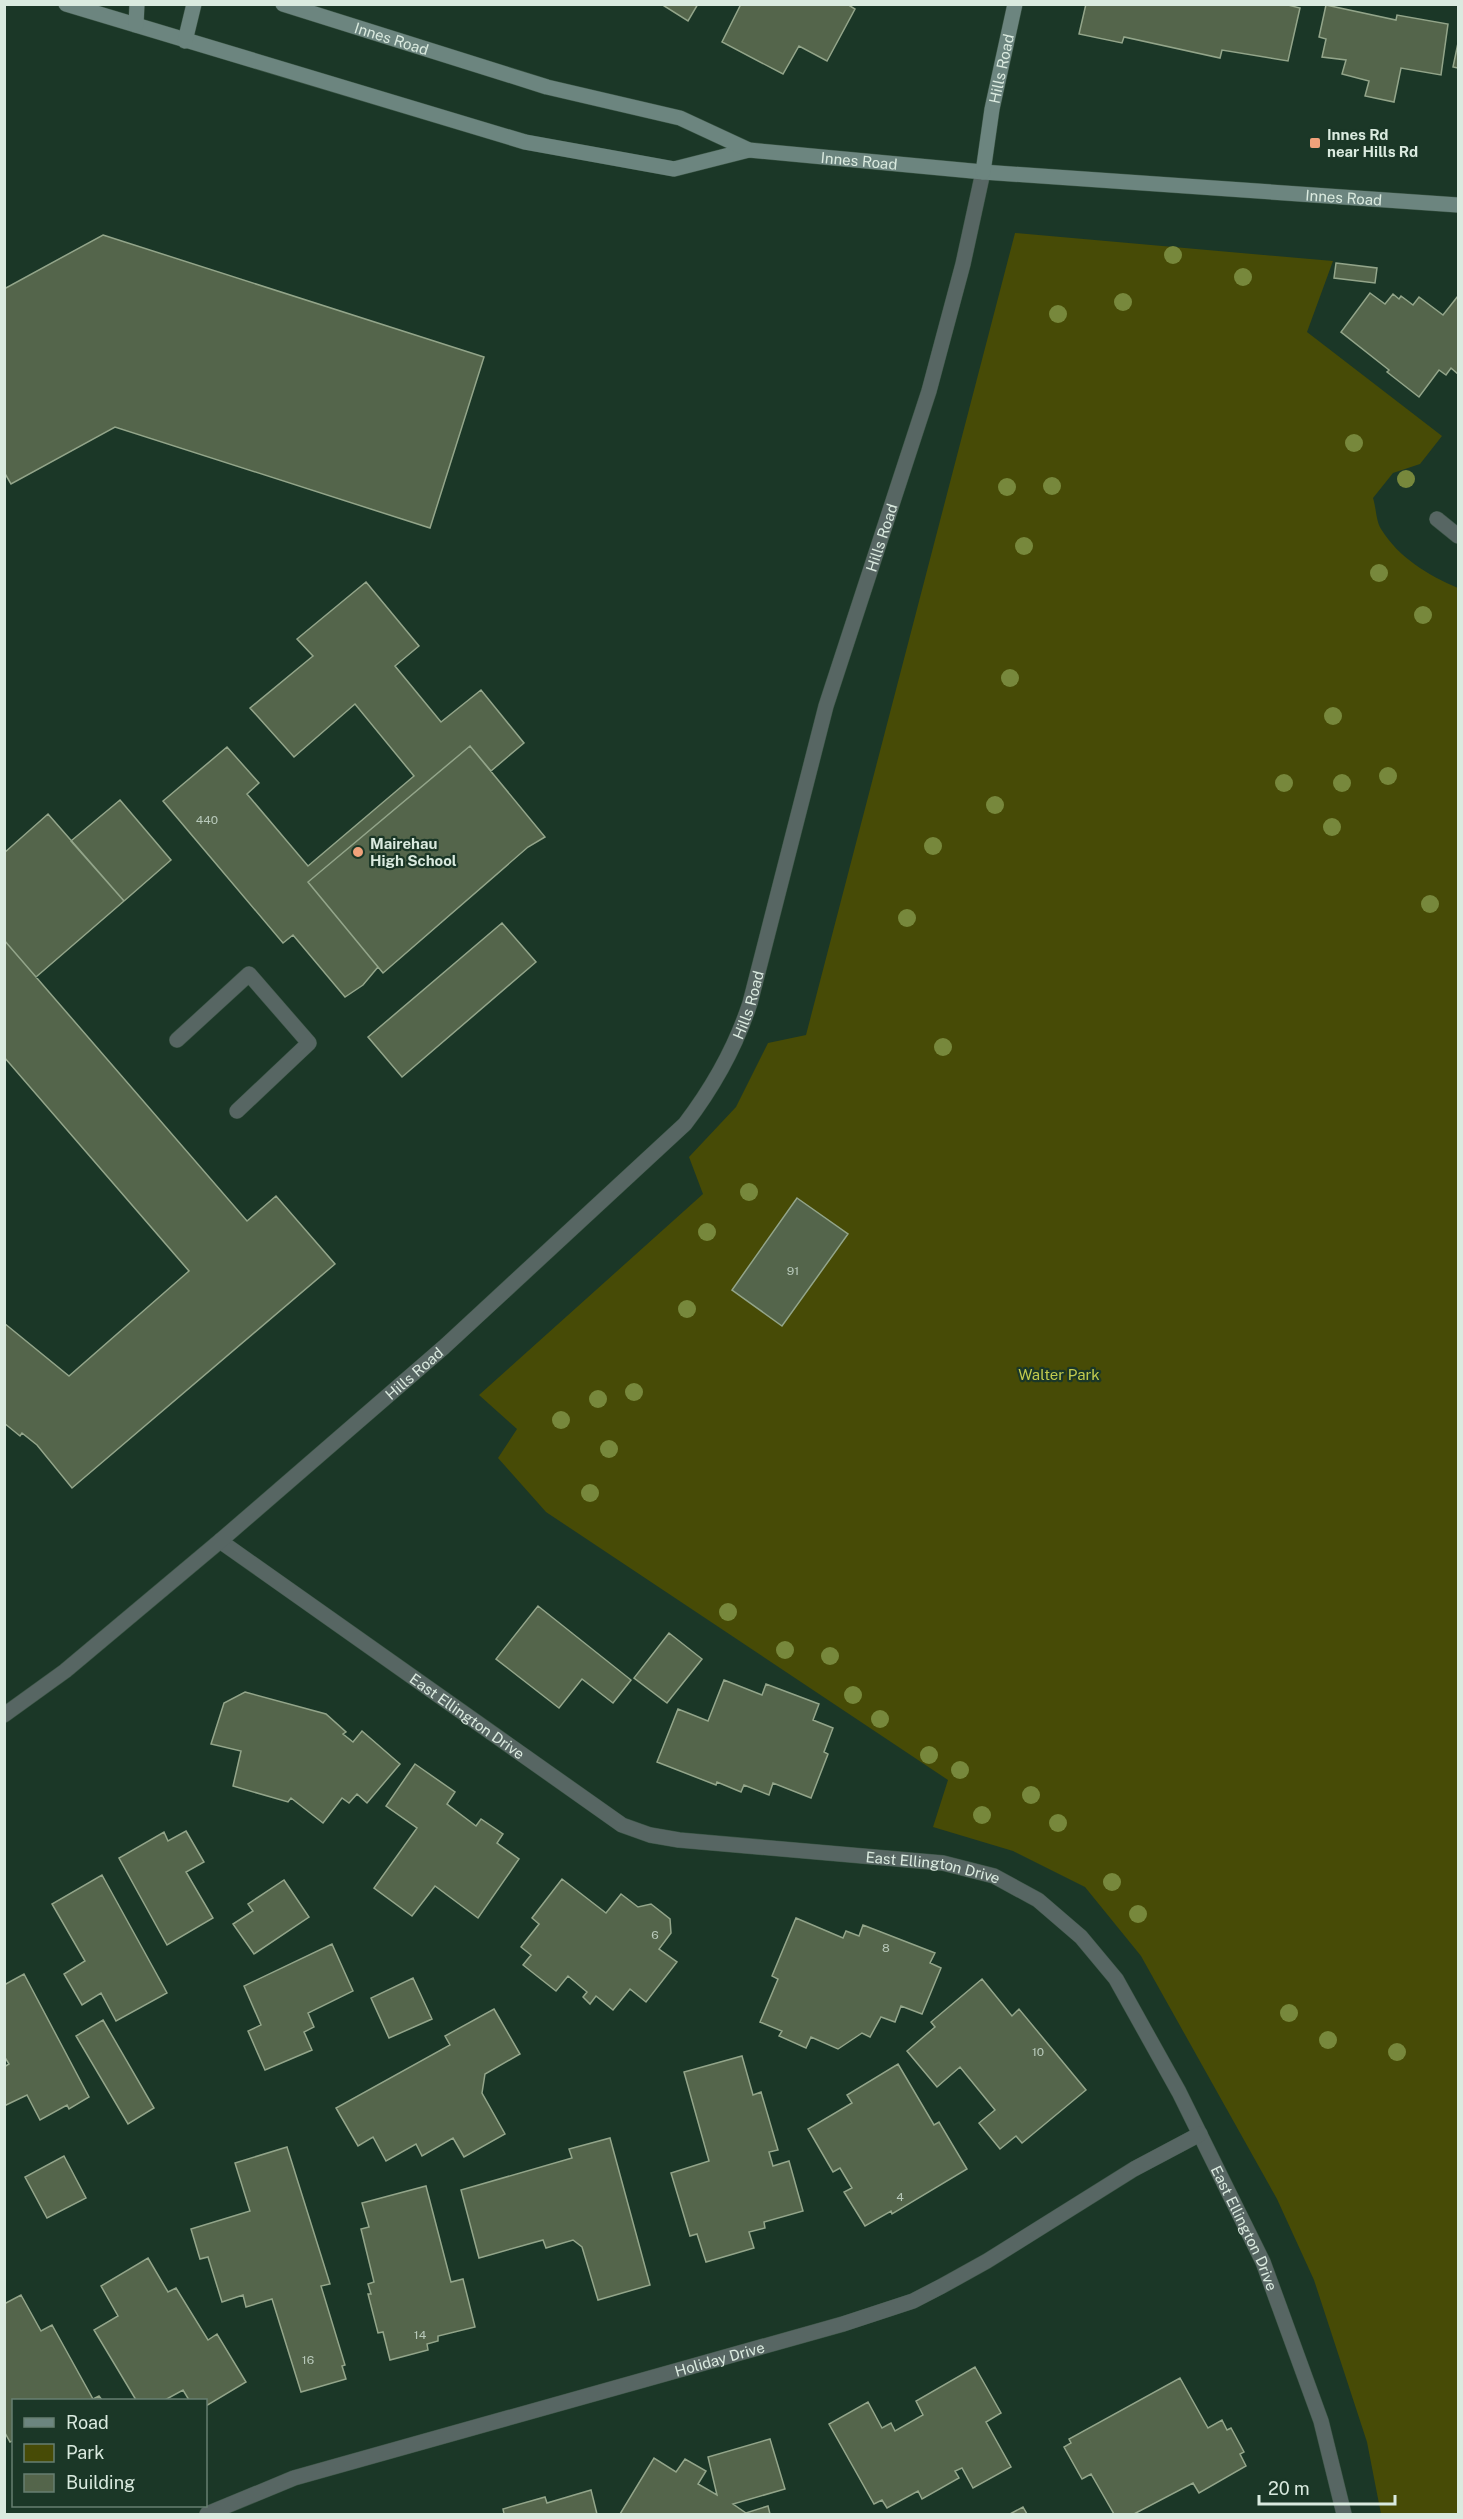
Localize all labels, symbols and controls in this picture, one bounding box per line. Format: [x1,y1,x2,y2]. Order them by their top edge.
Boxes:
street label: Innes Road [353,19,431,58]
street label: Hills Road [985,32,1017,105]
place label: Innes Rd near Hills Rd [1327,126,1418,160]
marker: Innes Rd near Hills Rd [1308,136,1322,150]
street label: Innes Road [820,148,898,172]
street label: Innes Road [1305,186,1383,208]
street label: Hills Road [862,501,900,574]
house number: 440 [196,813,218,827]
place label: Mairehau High School [370,835,457,869]
marker: Mairehau High School [351,845,365,859]
street label: Hills Road [729,969,766,1041]
house number: 91 [787,1264,799,1278]
street label: Hills Road [382,1344,446,1403]
park label: Walter Park [1018,1366,1100,1383]
street label: East Ellington Drive [407,1669,528,1762]
street label: East Ellington Drive [865,1848,1004,1886]
house number: 6 [651,1928,659,1942]
house number: 8 [882,1941,890,1955]
house number: 10 [1032,2045,1044,2059]
street label: East Ellington Drive [1208,2163,1281,2293]
house number: 4 [896,2190,904,2204]
house number: 14 [414,2328,427,2342]
street label: Holiday Drive [673,2338,766,2379]
house number: 16 [302,2353,314,2367]
legend [12,2399,207,2507]
text: Road [66,2412,109,2433]
text: Park [66,2442,104,2463]
scale bar [1259,2468,1396,2506]
text: Building [66,2472,135,2493]
text: 20 m [1268,2478,1310,2499]

